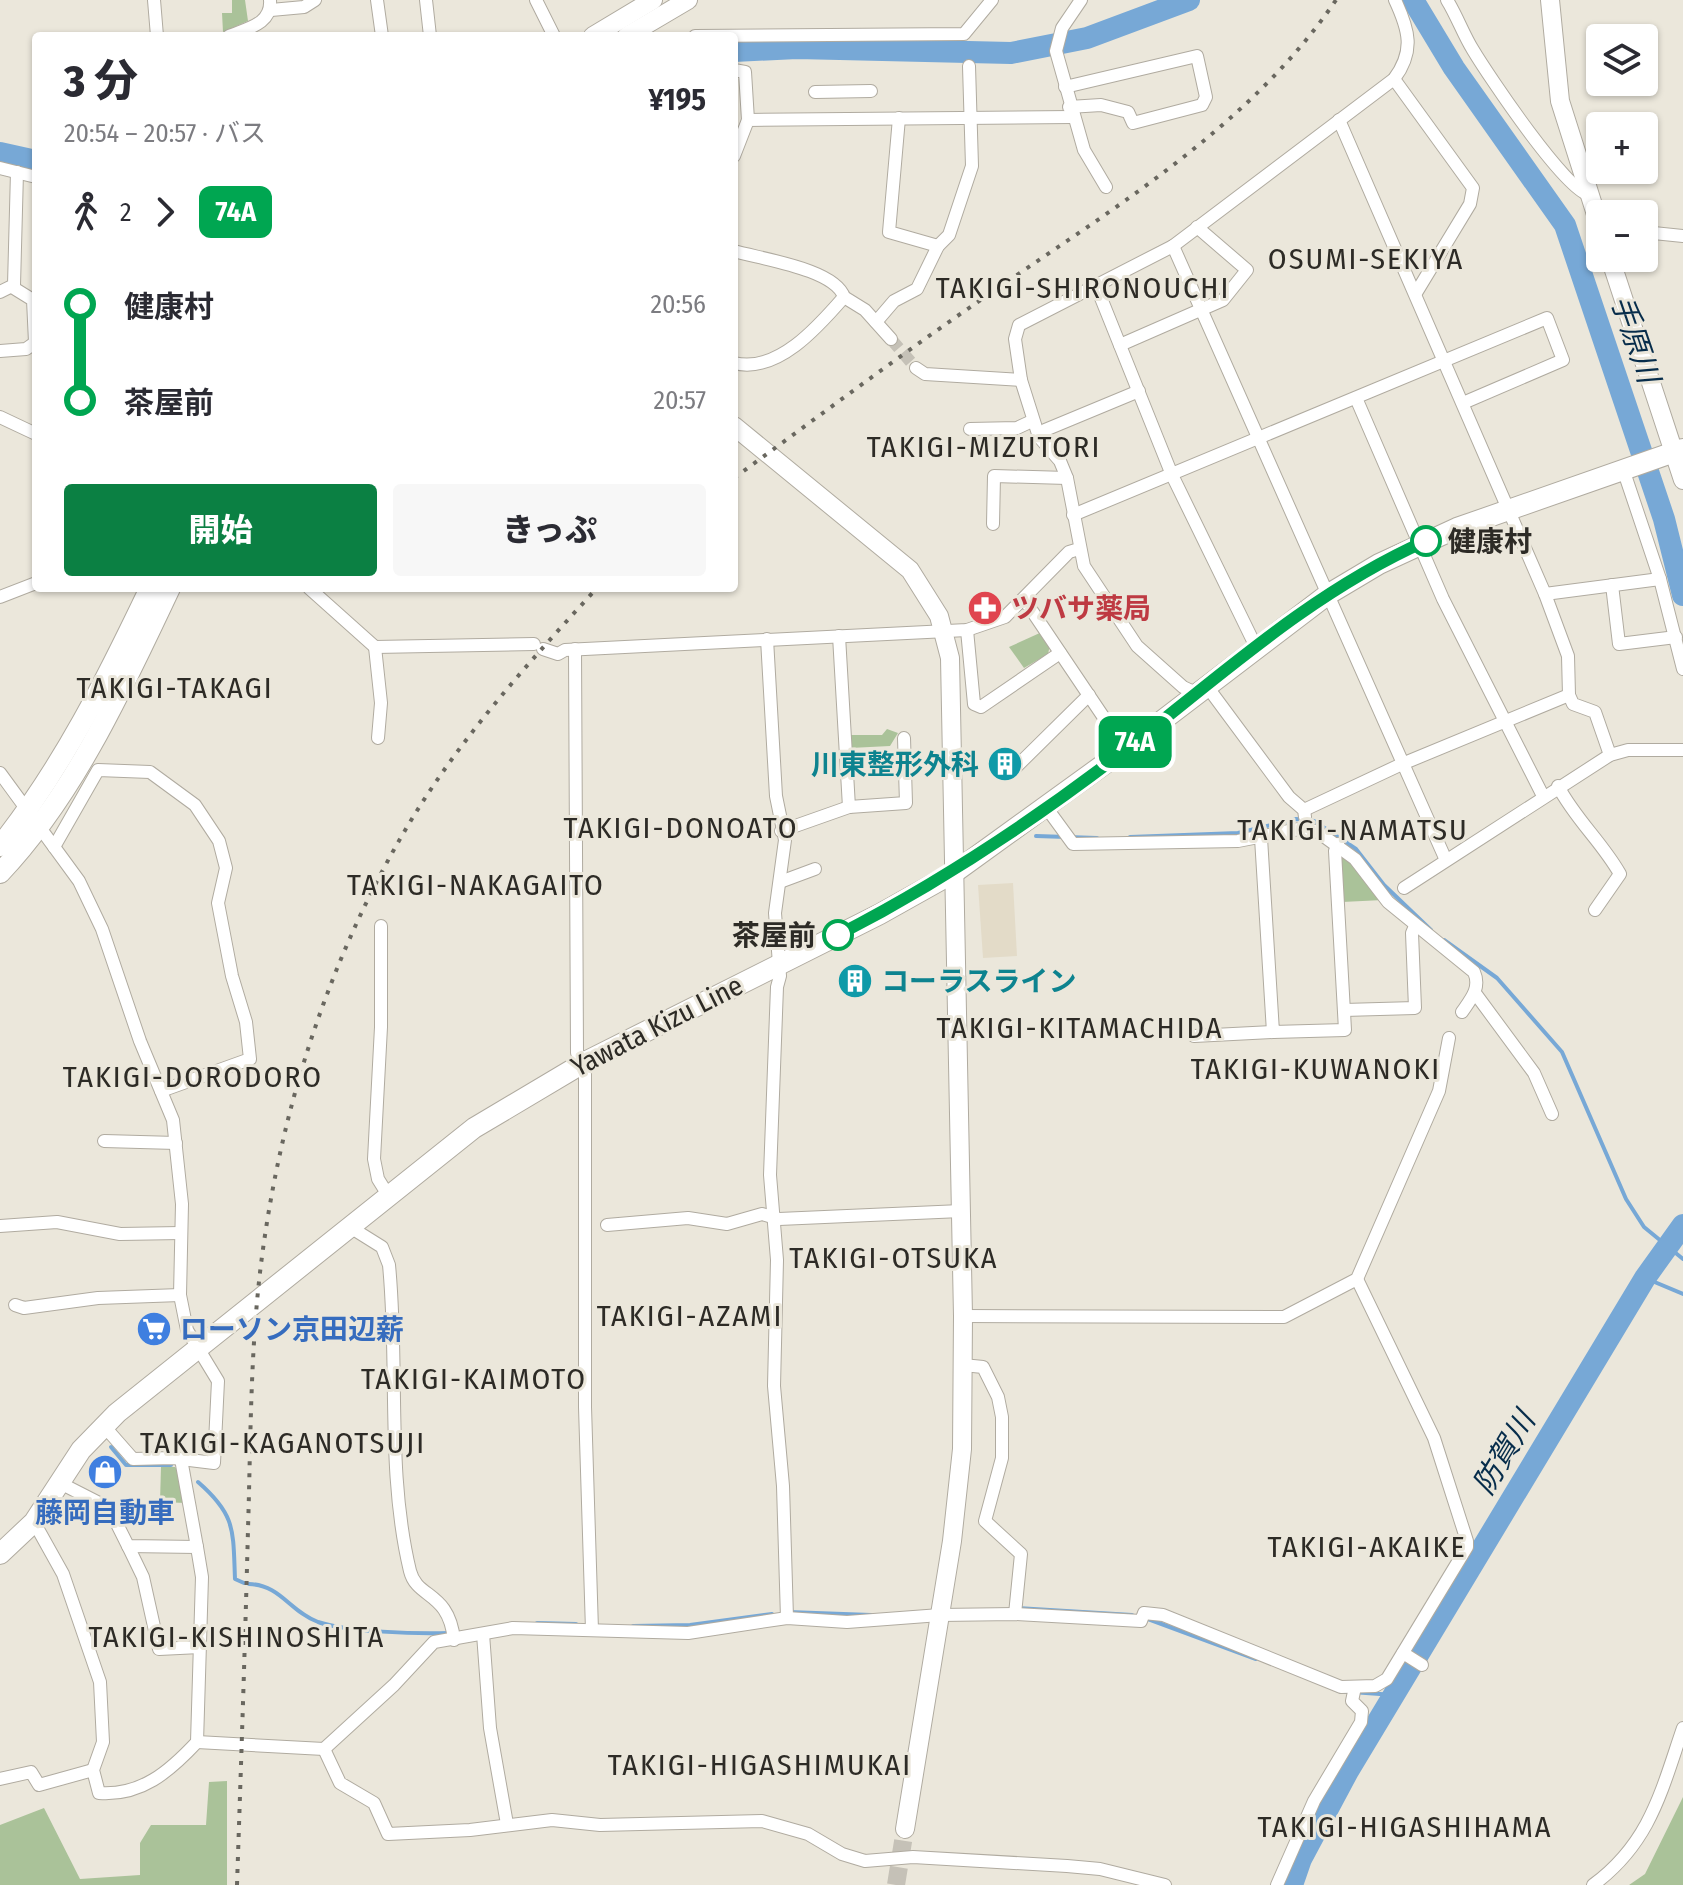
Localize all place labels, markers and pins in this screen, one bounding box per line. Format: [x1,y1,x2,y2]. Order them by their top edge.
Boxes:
place label: 健康村 [1448,525,1532,558]
marker: 健康村 [1411,526,1441,556]
pharmacy icon: ツバサ薬局 [966,589,1004,627]
place label: ツバサ薬局 [1011,592,1151,625]
building icon: 川東整形外科 [986,745,1024,783]
place label: 川東整形外科 [811,748,979,781]
place label: 茶屋前 [732,919,816,952]
marker: 茶屋前 [823,920,853,950]
building icon: コーラスライン [836,962,874,1000]
place label: コーラスライン [881,965,1076,998]
supermarket icon: ローソン京田辺薪 [135,1310,173,1348]
place label: ローソン京田辺薪 [180,1313,404,1346]
shop icon: 藤岡自動車 [86,1453,124,1491]
place label: 藤岡自動車 [35,1496,175,1529]

